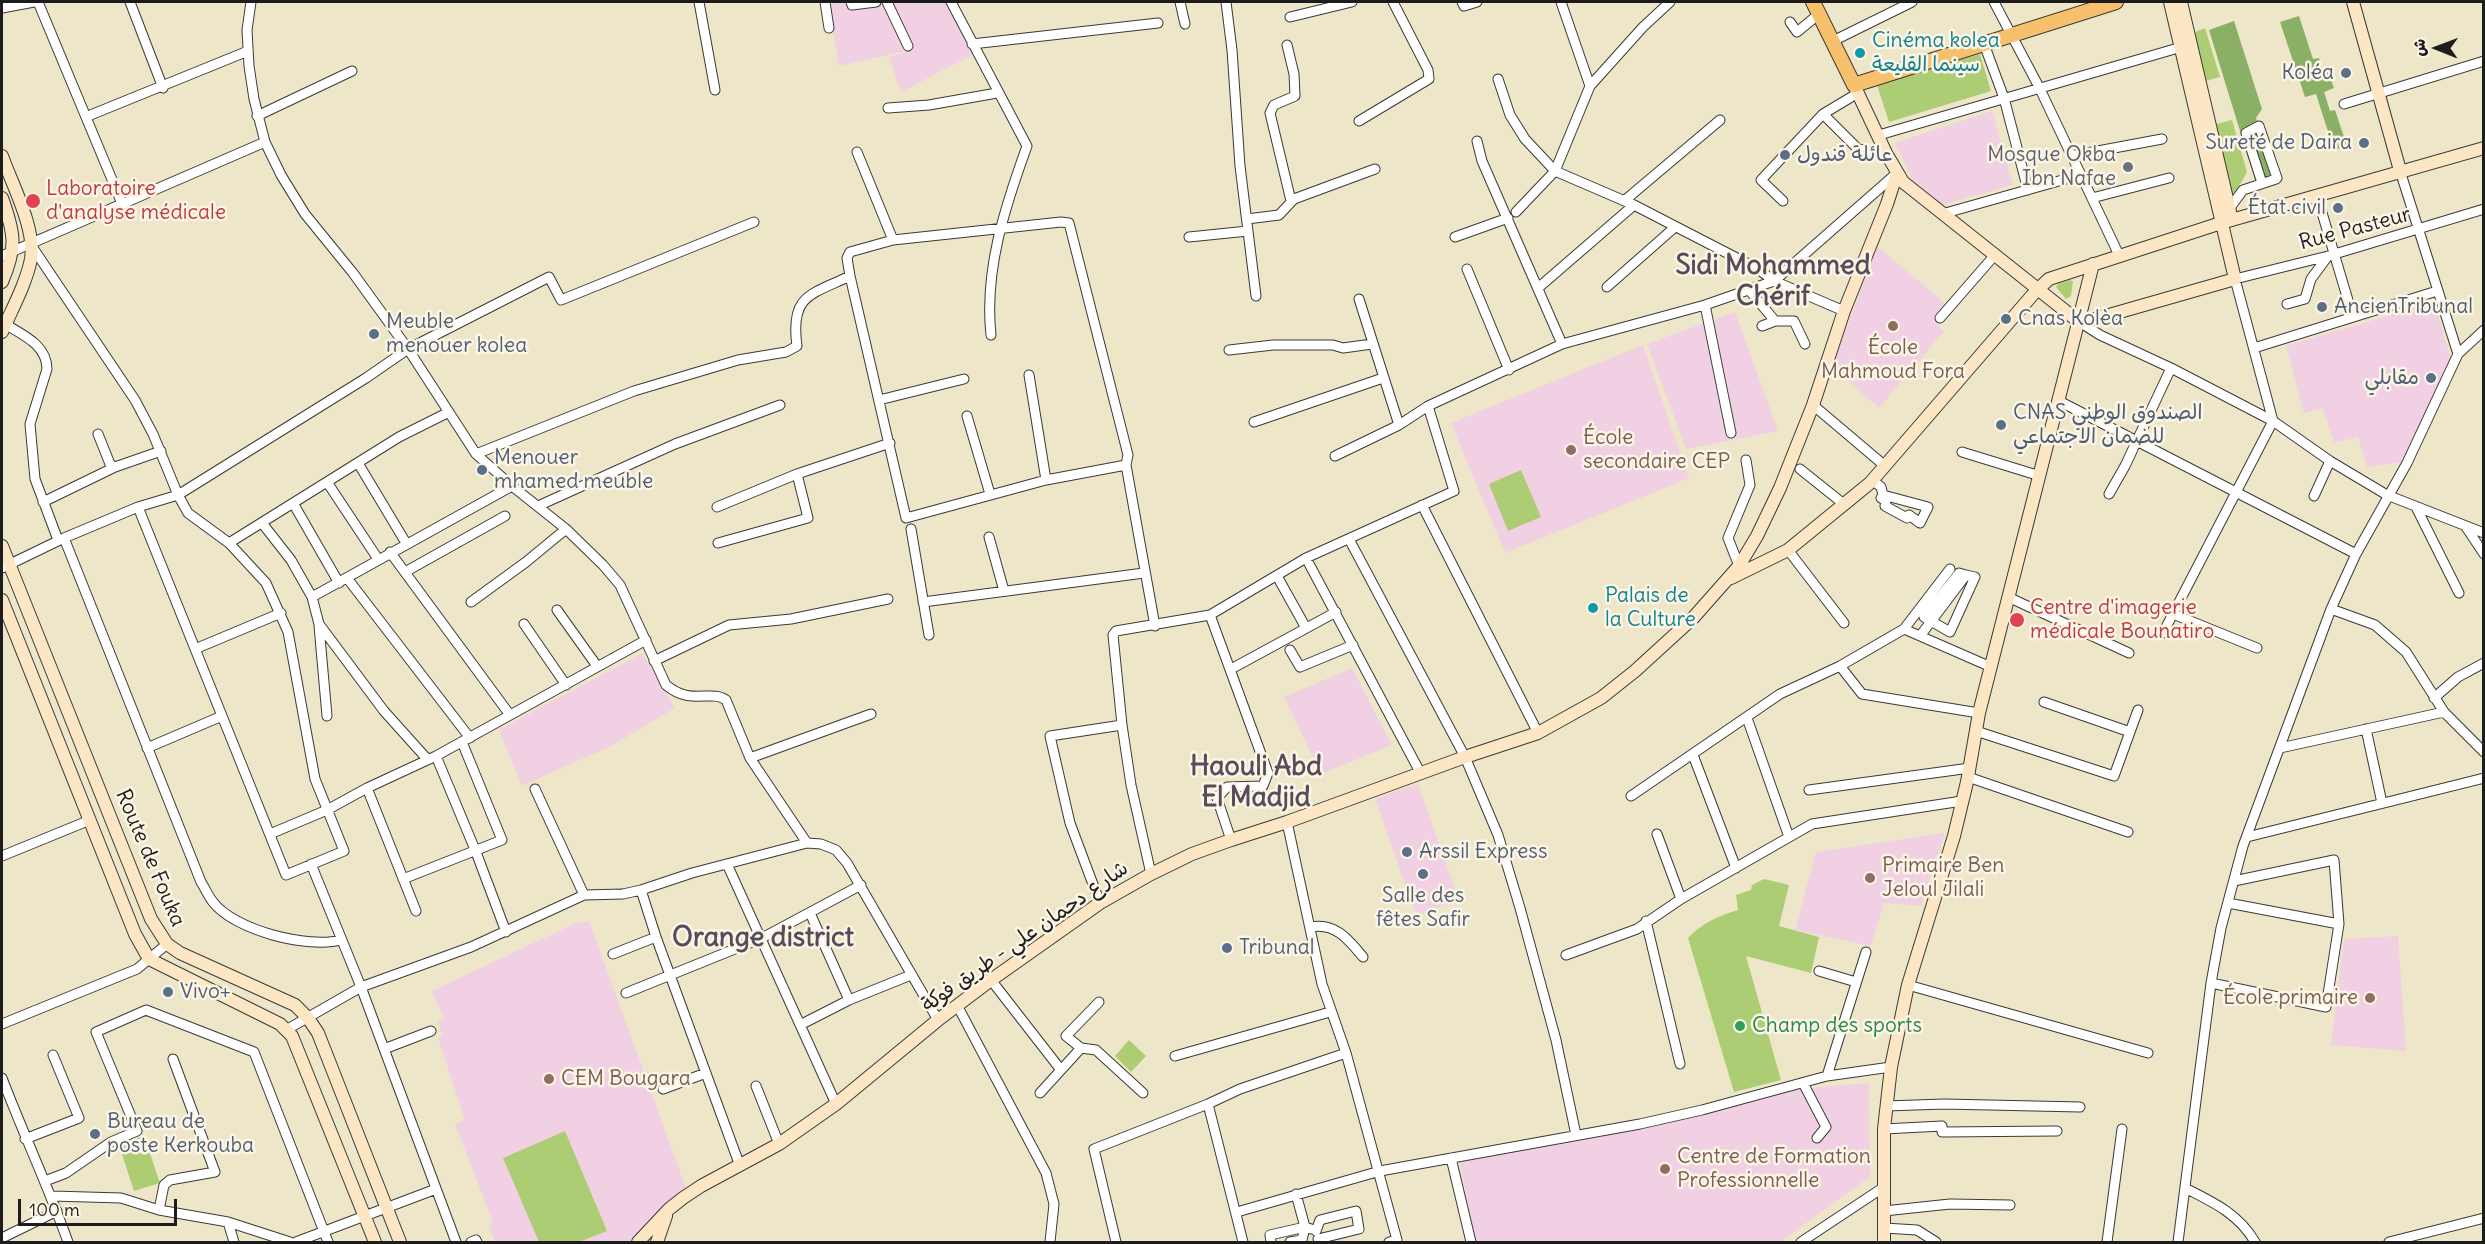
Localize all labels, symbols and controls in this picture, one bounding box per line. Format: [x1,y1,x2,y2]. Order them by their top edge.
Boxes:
north arrow [2407,18,2467,78]
place label: Cinéma kolea سينما القليعة [1872,28,2000,78]
text: ش [2409,39,2429,57]
marker: Cinéma kolea سينما القليعة [1853,46,1867,60]
place label: Koléa [2281,60,2334,86]
marker: Koléa [2339,66,2353,80]
place label: Sureté de Daira [2205,130,2352,156]
marker: Sureté de Daira [2357,136,2371,150]
place label: عائلة قندول [1797,142,1893,168]
place label: Mosque Okba Ibn Nafae [1987,142,2116,192]
marker: عائلة قندول [1778,148,1792,162]
marker: Mosque Okba Ibn Nafae [2121,160,2135,174]
place label: Laboratoire d'analyse médicale [46,176,226,226]
marker: Laboratoire d'analyse médicale [24,192,42,210]
place label: État civil [2248,195,2326,221]
marker: État civil [2331,201,2345,215]
street label: Rue Pasteur [2297,202,2413,256]
district label: Sidi Mohammed Chérif [1675,250,1871,313]
place label: AncienTribunal [2334,294,2473,320]
marker: AncienTribunal [2315,300,2329,314]
place label: Cnas Kolèa [2018,306,2123,332]
place label: Meuble menouer kolea [386,309,527,359]
marker: Cnas Kolèa [1999,312,2013,326]
marker: École Mahmoud Fora [1886,319,1900,333]
marker: Meuble menouer kolea [367,327,381,341]
place label: École Mahmoud Fora [1821,335,1965,385]
place label: مقابلي [2365,365,2419,391]
marker: مقابلي [2424,371,2438,385]
place label: CNAS الصندوق الوطني للضمان الاجتماعي [2013,400,2203,450]
marker: CNAS الصندوق الوطني للضمان الاجتماعي [1994,418,2008,432]
place label: École secondaire CEP [1583,425,1730,475]
marker: École secondaire CEP [1564,443,1578,457]
place label: Menouer mhamed meuble [494,445,653,495]
marker: Menouer mhamed meuble [475,463,489,477]
place label: Palais de la Culture [1605,583,1696,633]
place label: Centre d'imagerie médicale Bounatiro [2030,595,2214,645]
marker: Palais de la Culture [1586,601,1600,615]
marker: Centre d'imagerie médicale Bounatiro [2008,611,2026,629]
district label: Haouli Abd El Madjid [1190,751,1322,814]
street label: Route de Fouka [110,786,190,930]
place label: Arssil Express [1419,839,1547,865]
marker: Arssil Express [1400,845,1414,859]
place label: Primaire Ben Jeloul Jilali [1882,853,2004,903]
street label: شارع دحمان علي - طريق فوكة [917,856,1133,1018]
marker: Salle des fêtes Safir [1416,867,1430,881]
marker: Primaire Ben Jeloul Jilali [1863,871,1877,885]
place label: Salle des fêtes Safir [1376,883,1470,933]
district label: Orange district [672,922,854,954]
place label: Tribunal [1239,935,1315,961]
marker: Tribunal [1220,941,1234,955]
place label: Vivo+ [180,979,231,1005]
marker: Vivo+ [161,985,175,999]
place label: École primaire [2223,985,2358,1011]
marker: École primaire [2363,991,2377,1005]
place label: Champ des sports [1752,1013,1922,1039]
marker: Champ des sports [1733,1019,1747,1033]
place label: CEM Bougara [561,1066,691,1092]
marker: CEM Bougara [542,1072,556,1086]
place label: Bureau de poste Kerkouba [107,1109,254,1159]
marker: Bureau de poste Kerkouba [88,1127,102,1141]
place label: Centre de Formation Professionnelle [1677,1144,1871,1194]
marker: Centre de Formation Professionnelle [1658,1162,1672,1176]
scale bar [21,1187,180,1225]
text: 100 m [29,1198,80,1221]

